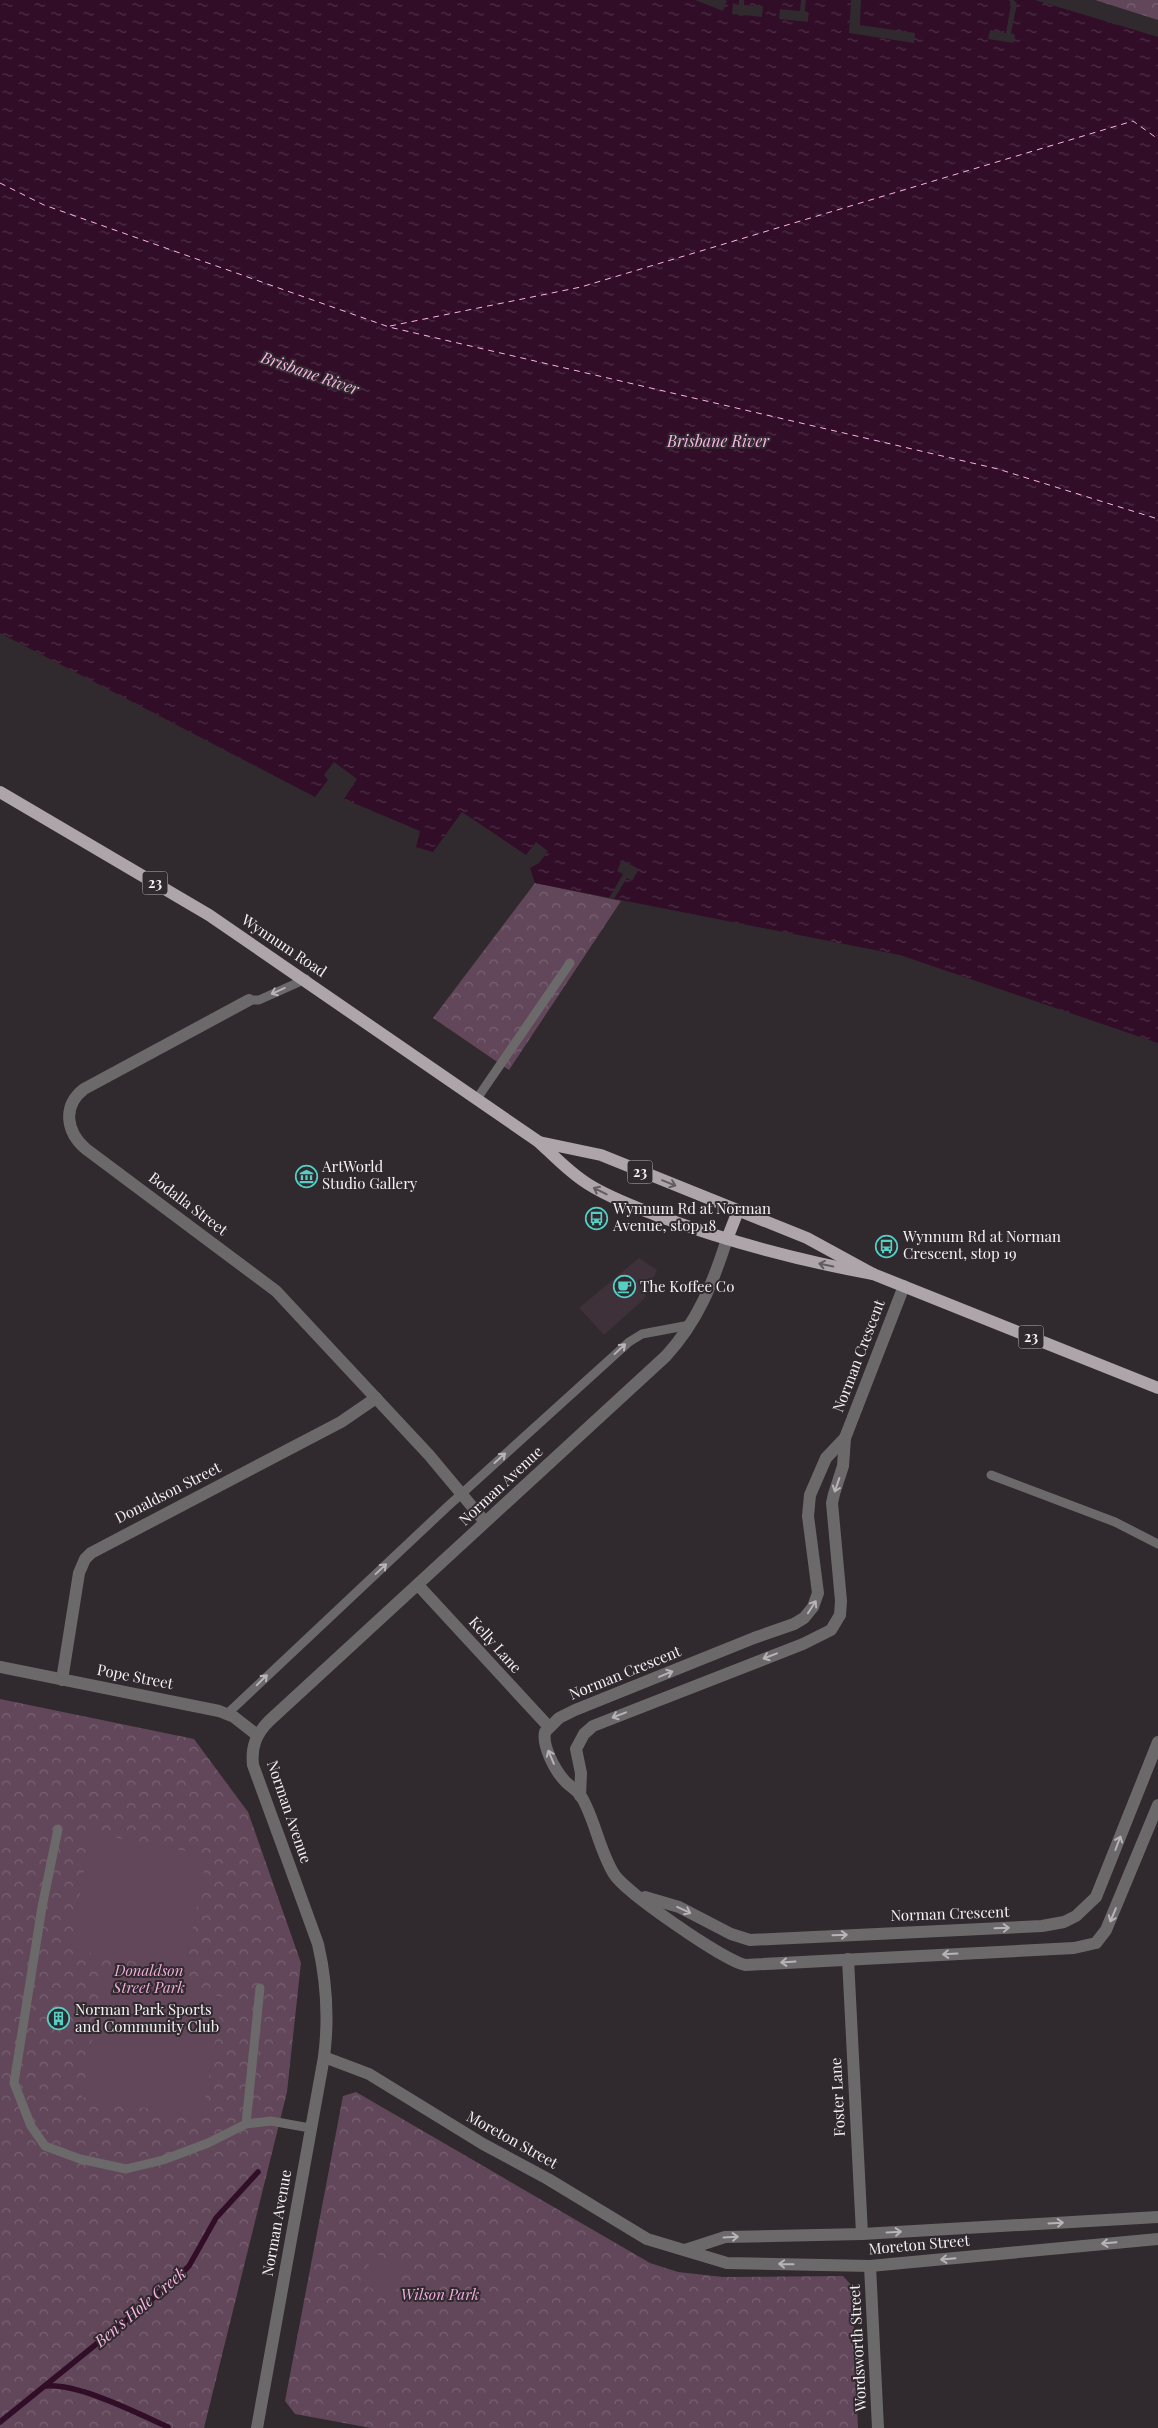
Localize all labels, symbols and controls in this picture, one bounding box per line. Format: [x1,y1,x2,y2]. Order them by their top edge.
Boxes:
water label: Brisbane River [258,346,363,399]
water label: Brisbane River [666,430,770,451]
road number: 23 [142,871,168,894]
street label: Wynnum Road [237,909,331,981]
one-way arrow [271,987,286,997]
place label: ArtWorld Studio Gallery [321,1156,418,1193]
road number: 23 [628,1160,652,1184]
museum icon: ArtWorld Studio Gallery [294,1164,318,1188]
street label: Bodalla Street [145,1167,233,1240]
one-way arrow [661,1179,676,1188]
one-way arrow [593,1186,608,1195]
place label: Wynnum Rd at Norman Avenue, stop 18 [612,1198,771,1235]
bus stop icon: Wynnum Rd at Norman Avenue, stop 18 [585,1206,609,1230]
place label: Wynnum Rd at Norman Crescent, stop 19 [902,1226,1061,1263]
bus stop icon: Wynnum Rd at Norman Crescent, stop 19 [875,1234,899,1258]
one-way arrow [818,1260,834,1269]
cafe icon: The Koffee Co [612,1275,636,1299]
place label: The Koffee Co [640,1276,734,1296]
street label: Norman Crescent [827,1296,889,1415]
road number: 23 [1018,1325,1044,1348]
one-way arrow [614,1343,627,1355]
street label: Norman Avenue [454,1441,547,1529]
one-way arrow [493,1453,506,1464]
street label: Donaldson Street [111,1457,224,1527]
one-way arrow [831,1477,841,1493]
one-way arrow [374,1563,387,1575]
one-way arrow [807,1601,817,1615]
street label: Kelly Lane [465,1612,527,1677]
street label: Norman Crescent [566,1640,684,1704]
one-way arrow [763,1652,778,1662]
street label: Pope Street [95,1659,176,1693]
one-way arrow [658,1669,673,1679]
one-way arrow [256,1674,268,1686]
one-way arrow [611,1711,627,1720]
one-way arrow [546,1750,556,1765]
street label: Norman Avenue [263,1758,317,1866]
one-way arrow [1114,1836,1123,1851]
street label: Norman Crescent [890,1901,1010,1925]
one-way arrow [676,1906,691,1915]
one-way arrow [1108,1907,1117,1922]
one-way arrow [994,1923,1010,1933]
one-way arrow [831,1931,847,1940]
one-way arrow [942,1950,958,1959]
one-way arrow [780,1958,796,1967]
park label: Donaldson Street Park [112,1960,185,1997]
place label: Norman Park Sports and Community Club [75,1999,219,2036]
building icon: Norman Park Sports and Community Club [47,2007,71,2031]
street label: Foster Lane [825,2057,849,2137]
street label: Moreton Street [463,2106,562,2173]
street label: Norman Avenue [257,2168,295,2278]
one-way arrow [1048,2218,1064,2227]
one-way arrow [886,2227,902,2236]
street label: Moreton Street [867,2230,971,2258]
one-way arrow [723,2233,739,2242]
one-way arrow [1102,2239,1118,2248]
one-way arrow [940,2254,956,2264]
one-way arrow [778,2259,794,2269]
water label: Ben's Hole Creek [89,2262,190,2352]
street label: Wordsworth Street [844,2283,870,2413]
park label: Wilson Park [401,2284,480,2304]

